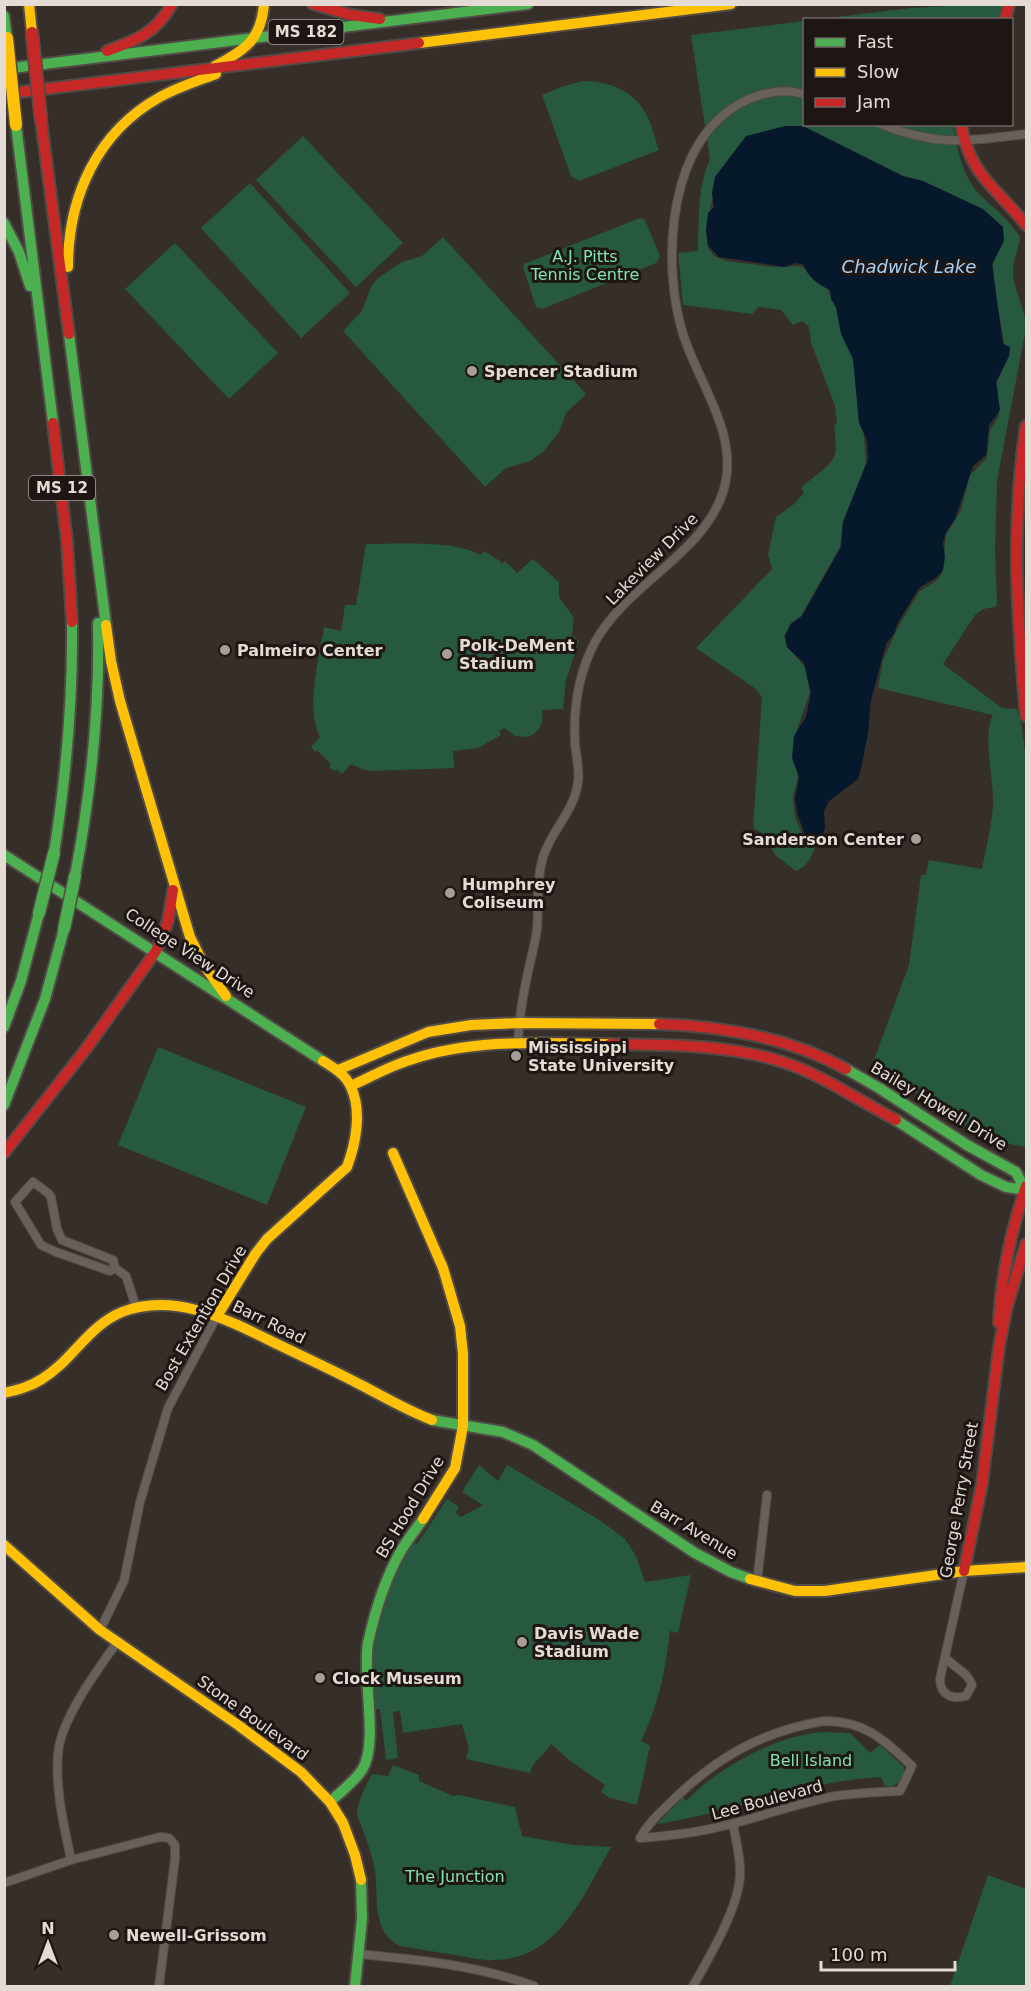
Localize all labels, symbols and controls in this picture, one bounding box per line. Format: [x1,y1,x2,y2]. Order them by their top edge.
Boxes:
legend [803,18,1013,126]
road number: MS 182 [268,20,344,44]
text: Fast [857,31,893,52]
text: Slow [857,61,899,82]
text: Jam [856,91,891,112]
park label: A.J. Pitts Tennis Centre [530,247,639,284]
water label: Chadwick Lake [842,256,976,277]
place label: Spencer Stadium [484,362,638,381]
marker: Spencer Stadium [465,364,479,378]
road number: MS 12 [29,476,95,500]
street label: Lakeview Drive [602,509,702,609]
place label: Polk-DeMent Stadium [459,636,575,673]
place label: Palmeiro Center [237,641,383,660]
marker: Palmeiro Center [218,643,232,657]
marker: Polk-DeMent Stadium [440,647,454,661]
place label: Sanderson Center [742,830,904,849]
marker: Sanderson Center [909,832,923,846]
place label: Humphrey Coliseum [462,875,556,912]
marker: Humphrey Coliseum [443,886,457,900]
street label: College View Drive [122,904,258,1002]
place label: Mississippi State University [528,1038,675,1075]
marker: Mississippi State University [509,1049,523,1063]
street label: Bailey Howell Drive [867,1058,1011,1154]
street label: Bost Extention Drive [152,1242,250,1394]
street label: Barr Road [229,1296,309,1348]
street label: George Perry Street [936,1420,982,1580]
street label: BS Hood Drive [372,1453,448,1561]
street label: Barr Avenue [647,1497,741,1563]
place label: Davis Wade Stadium [534,1624,639,1661]
marker: Davis Wade Stadium [515,1635,529,1649]
place label: Clock Museum [332,1669,462,1688]
street label: Stone Boulevard [194,1671,312,1765]
marker: Clock Museum [313,1671,327,1685]
park label: Bell Island [770,1751,852,1770]
street label: Lee Boulevard [709,1776,825,1824]
park label: The Junction [404,1867,505,1886]
north arrow [18,1913,78,1973]
text: N [41,1919,55,1938]
place label: Newell-Grissom [126,1926,267,1945]
marker: Newell-Grissom [107,1928,121,1942]
scale bar [821,1934,954,1972]
text: 100 m [830,1944,888,1965]

